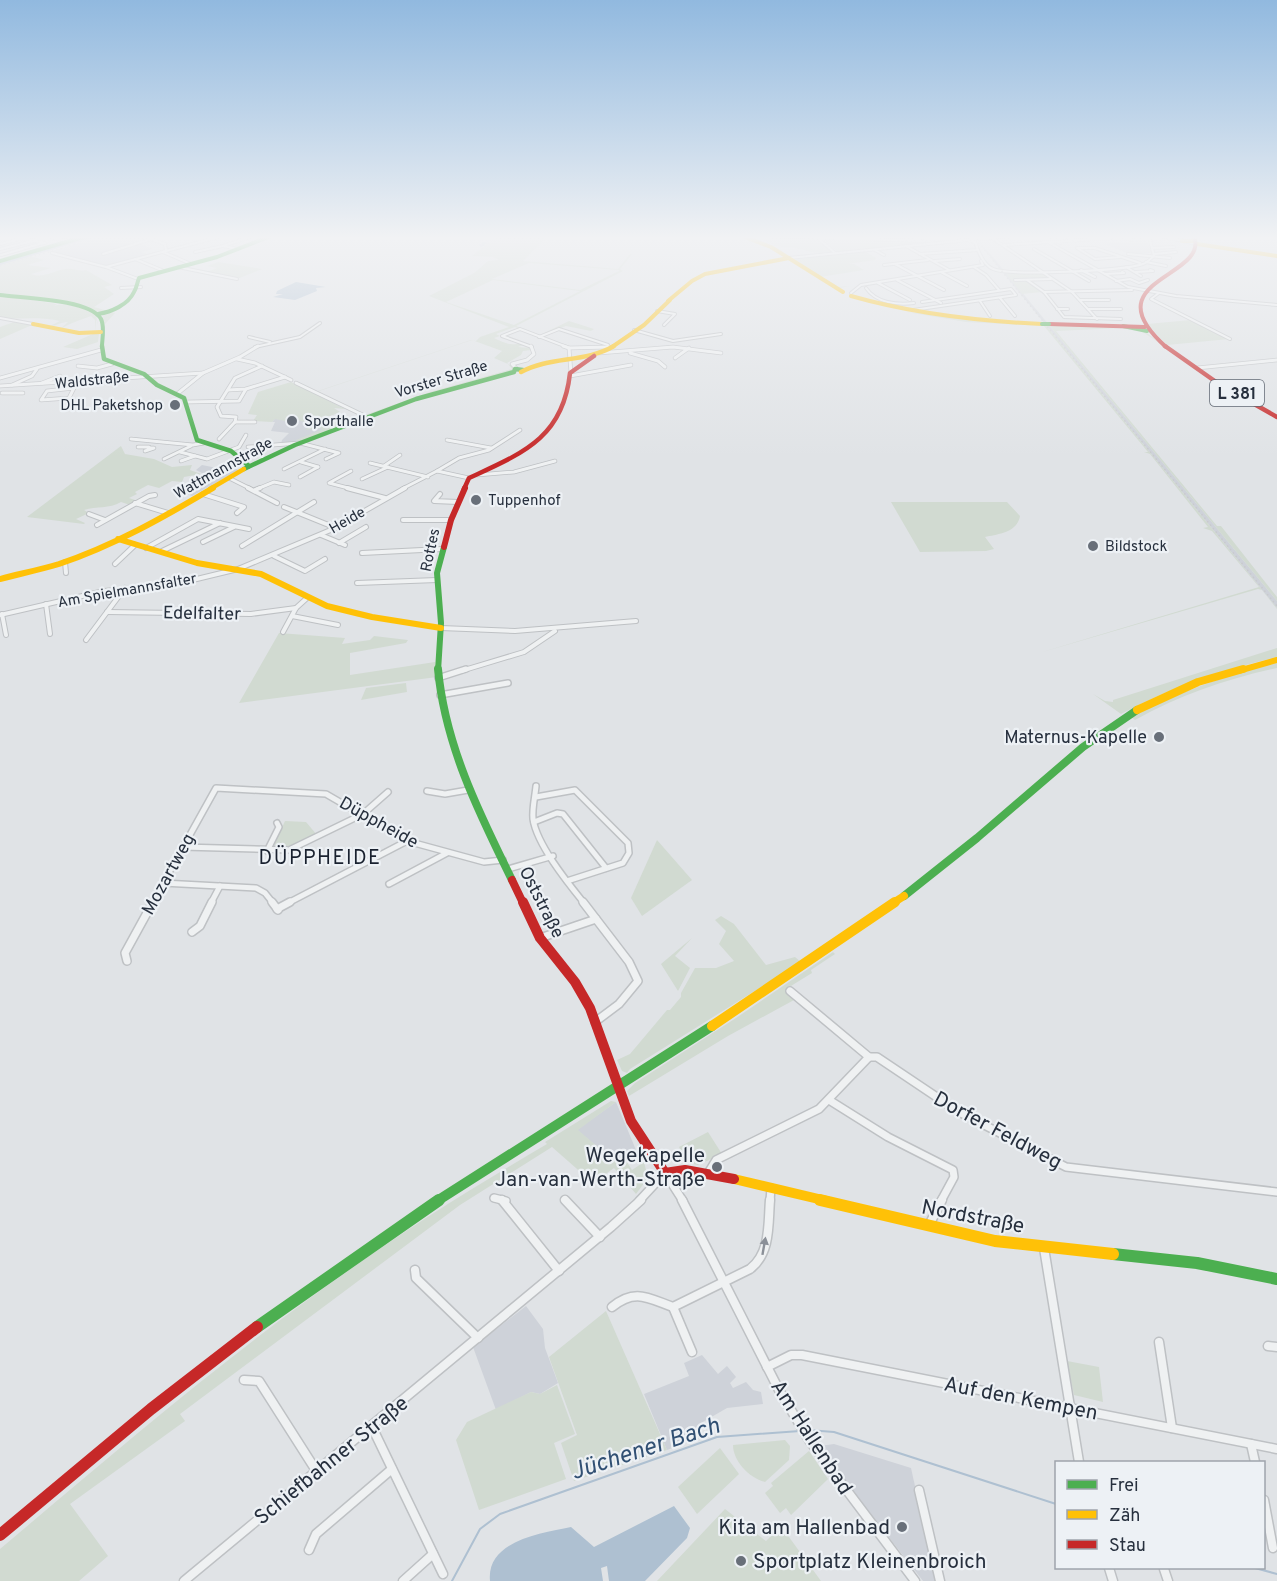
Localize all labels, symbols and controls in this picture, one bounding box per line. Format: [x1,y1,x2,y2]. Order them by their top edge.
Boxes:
street label: Vorster Straße [393,357,490,404]
street label: Waldstraße [54,368,130,395]
road number: L 381 [1210,380,1264,406]
place label: DHL Paketshop [60,397,163,416]
marker: DHL Paketshop [168,398,182,412]
place label: Sporthalle [304,413,374,432]
marker: Sporthalle [285,414,299,428]
street label: Wattmannstraße [171,434,276,504]
place label: Tuppenhof [488,492,560,511]
marker: Tuppenhof [469,493,483,507]
street label: Heide [326,503,369,539]
street label: Rottes [418,527,445,574]
place label: Bildstock [1105,538,1168,557]
marker: Bildstock [1086,539,1100,553]
street label: Am Spielmannsfalter [56,570,198,613]
street label: Edelfalter [163,602,241,627]
place label: Maternus-Kapelle [1004,727,1147,750]
marker: Maternus-Kapelle [1152,730,1166,744]
street label: Düppheide [335,792,422,854]
street label: Mozartweg [137,830,201,920]
district label: DÜPPHEIDE [259,845,382,872]
street label: Oststraße [513,863,569,942]
street label: Dorfer Feldweg [928,1086,1066,1177]
place label: Wegekapelle Jan-van-Werth-Straße [495,1143,705,1194]
marker: Wegekapelle Jan-van-Werth-Straße [710,1160,724,1174]
street label: Nordstraße [919,1194,1027,1241]
one-way arrow [760,1236,769,1255]
street label: Auf den Kempen [941,1371,1100,1428]
street label: Am Hallenbad [764,1375,858,1500]
street label: Schiefbahner Straße [249,1391,415,1532]
water label: Jüchener Bach [567,1412,724,1488]
legend [1055,1461,1265,1569]
text: Frei [1109,1475,1139,1498]
text: Zäh [1109,1505,1140,1528]
place label: Kita am Hallenbad [718,1515,890,1542]
marker: Kita am Hallenbad [895,1520,909,1534]
text: Stau [1109,1535,1146,1558]
place label: Sportplatz Kleinenbroich [753,1549,987,1576]
marker: Sportplatz Kleinenbroich [734,1554,748,1568]

